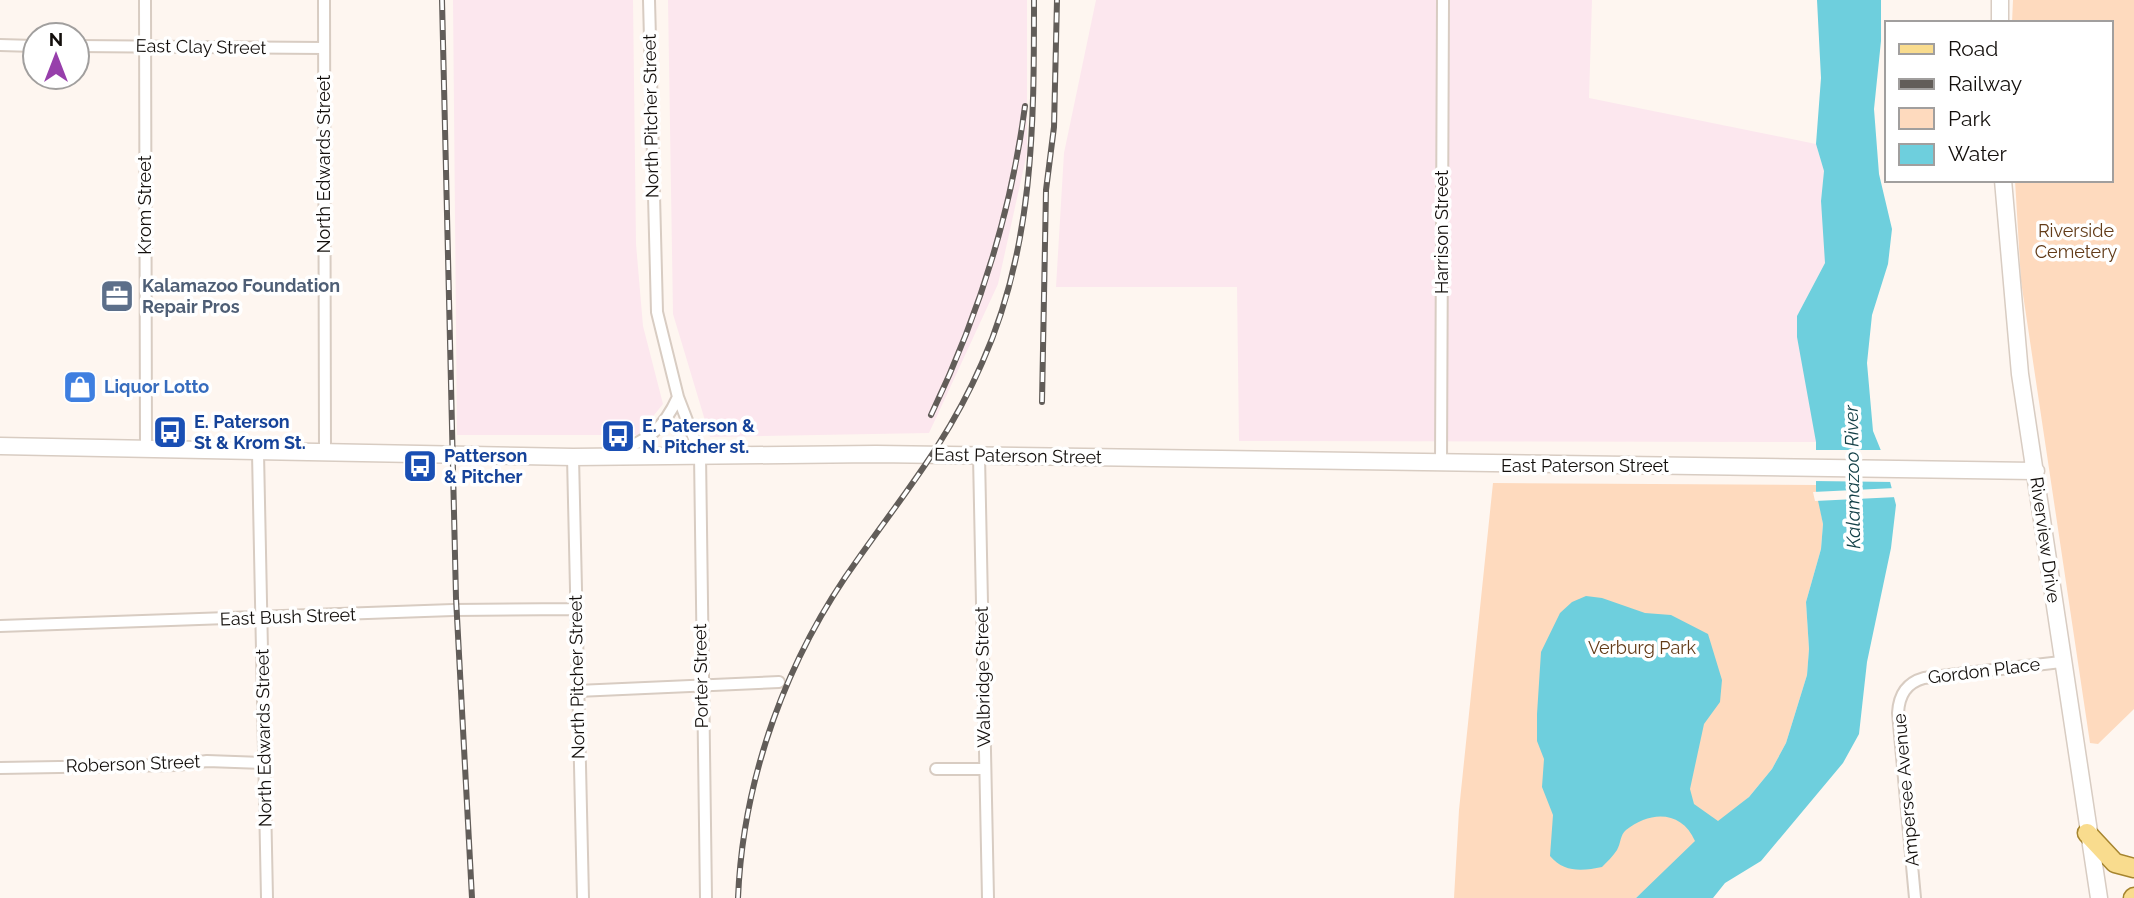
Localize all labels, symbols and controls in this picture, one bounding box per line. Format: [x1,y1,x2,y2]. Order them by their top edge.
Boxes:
north arrow [21,21,91,91]
legend [1885,21,2113,182]
text: N [49,28,63,50]
street label: North Pitcher Street [639,34,662,198]
street label: East Clay Street [136,35,266,58]
text: Road [1948,36,1998,61]
text: Railway [1948,71,2022,96]
street label: North Edwards Street [313,75,334,253]
text: Park [1948,106,1991,131]
text: Water [1948,141,2007,166]
street label: Krom Street [134,155,155,255]
street label: Harrison Street [1431,170,1452,294]
park label: Riverside Cemetery [2035,220,2117,262]
place label: Kalamazoo Foundation Repair Pros [142,275,340,317]
office icon: Kalamazoo Foundation Repair Pros [98,277,136,315]
shop icon: Liquor Lotto [61,368,99,406]
place label: Liquor Lotto [104,376,209,397]
water label: Kalamazoo River [1840,403,1864,549]
place label: E. Paterson St & Krom St. [194,411,306,453]
bus stop icon: E. Paterson St & Krom St. [151,413,189,451]
place label: E. Paterson & N. Pitcher st. [642,415,755,457]
bus stop icon: E. Paterson & N. Pitcher st. [599,417,637,455]
street label: East Paterson Street [934,444,1102,467]
place label: Patterson & Pitcher [444,445,527,487]
bus stop icon: Patterson & Pitcher [401,447,439,485]
street label: East Paterson Street [1501,455,1669,476]
street label: Riverview Drive [2026,475,2065,605]
street label: North Pitcher Street [565,595,588,759]
street label: East Bush Street [219,604,357,629]
street label: Walbridge Street [971,606,994,748]
street label: Porter Street [689,623,712,729]
park label: Verburg Park [1588,637,1697,658]
street label: North Edwards Street [251,649,276,827]
street label: Gordon Place [1927,653,2042,688]
street label: Ampersee Avenue [1888,712,1923,868]
street label: Roberson Street [65,751,201,776]

